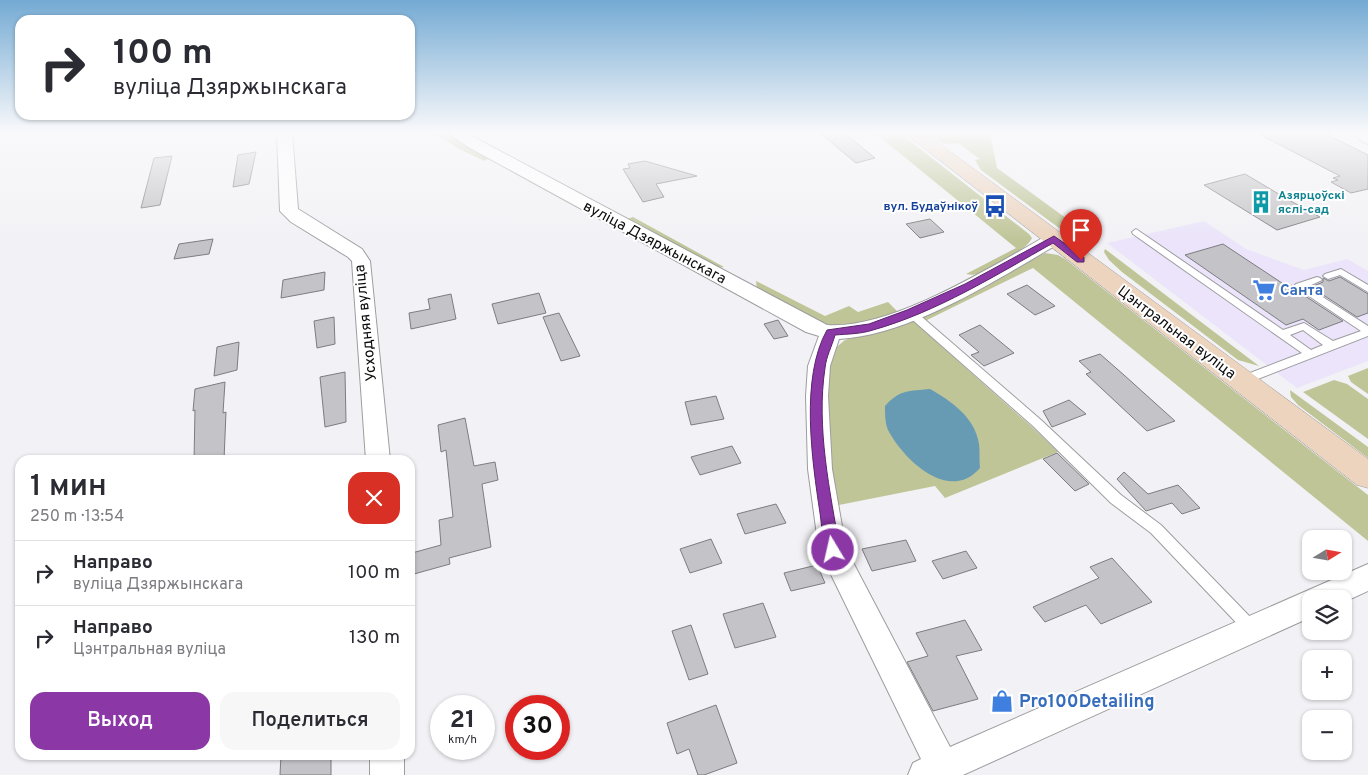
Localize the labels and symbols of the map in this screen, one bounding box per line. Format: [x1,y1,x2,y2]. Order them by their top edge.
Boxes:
place label: Азярцоўскі яслі-сад [1278,188,1345,218]
building icon: Азярцоўскі яслі-сад [1248,189,1274,215]
bus stop icon: вул. Будаўнікоў [982,193,1008,219]
street label: вуліца Дзяржынскага [579,198,729,289]
place label: вул. Будаўнікоў [883,199,978,215]
pin [1060,209,1102,260]
street label: Усходняя вуліца [351,263,382,382]
supermarket icon: Санта [1251,277,1277,303]
street label: Цэнтральная вуліца [1113,282,1239,384]
place label: Санта [1280,282,1323,301]
position arrow [806,523,858,575]
north arrow [1302,530,1352,580]
shop icon: Pro100Detailing [989,688,1015,714]
place label: Pro100Detailing [1019,691,1155,714]
speed limit sign: 30 [505,695,570,760]

